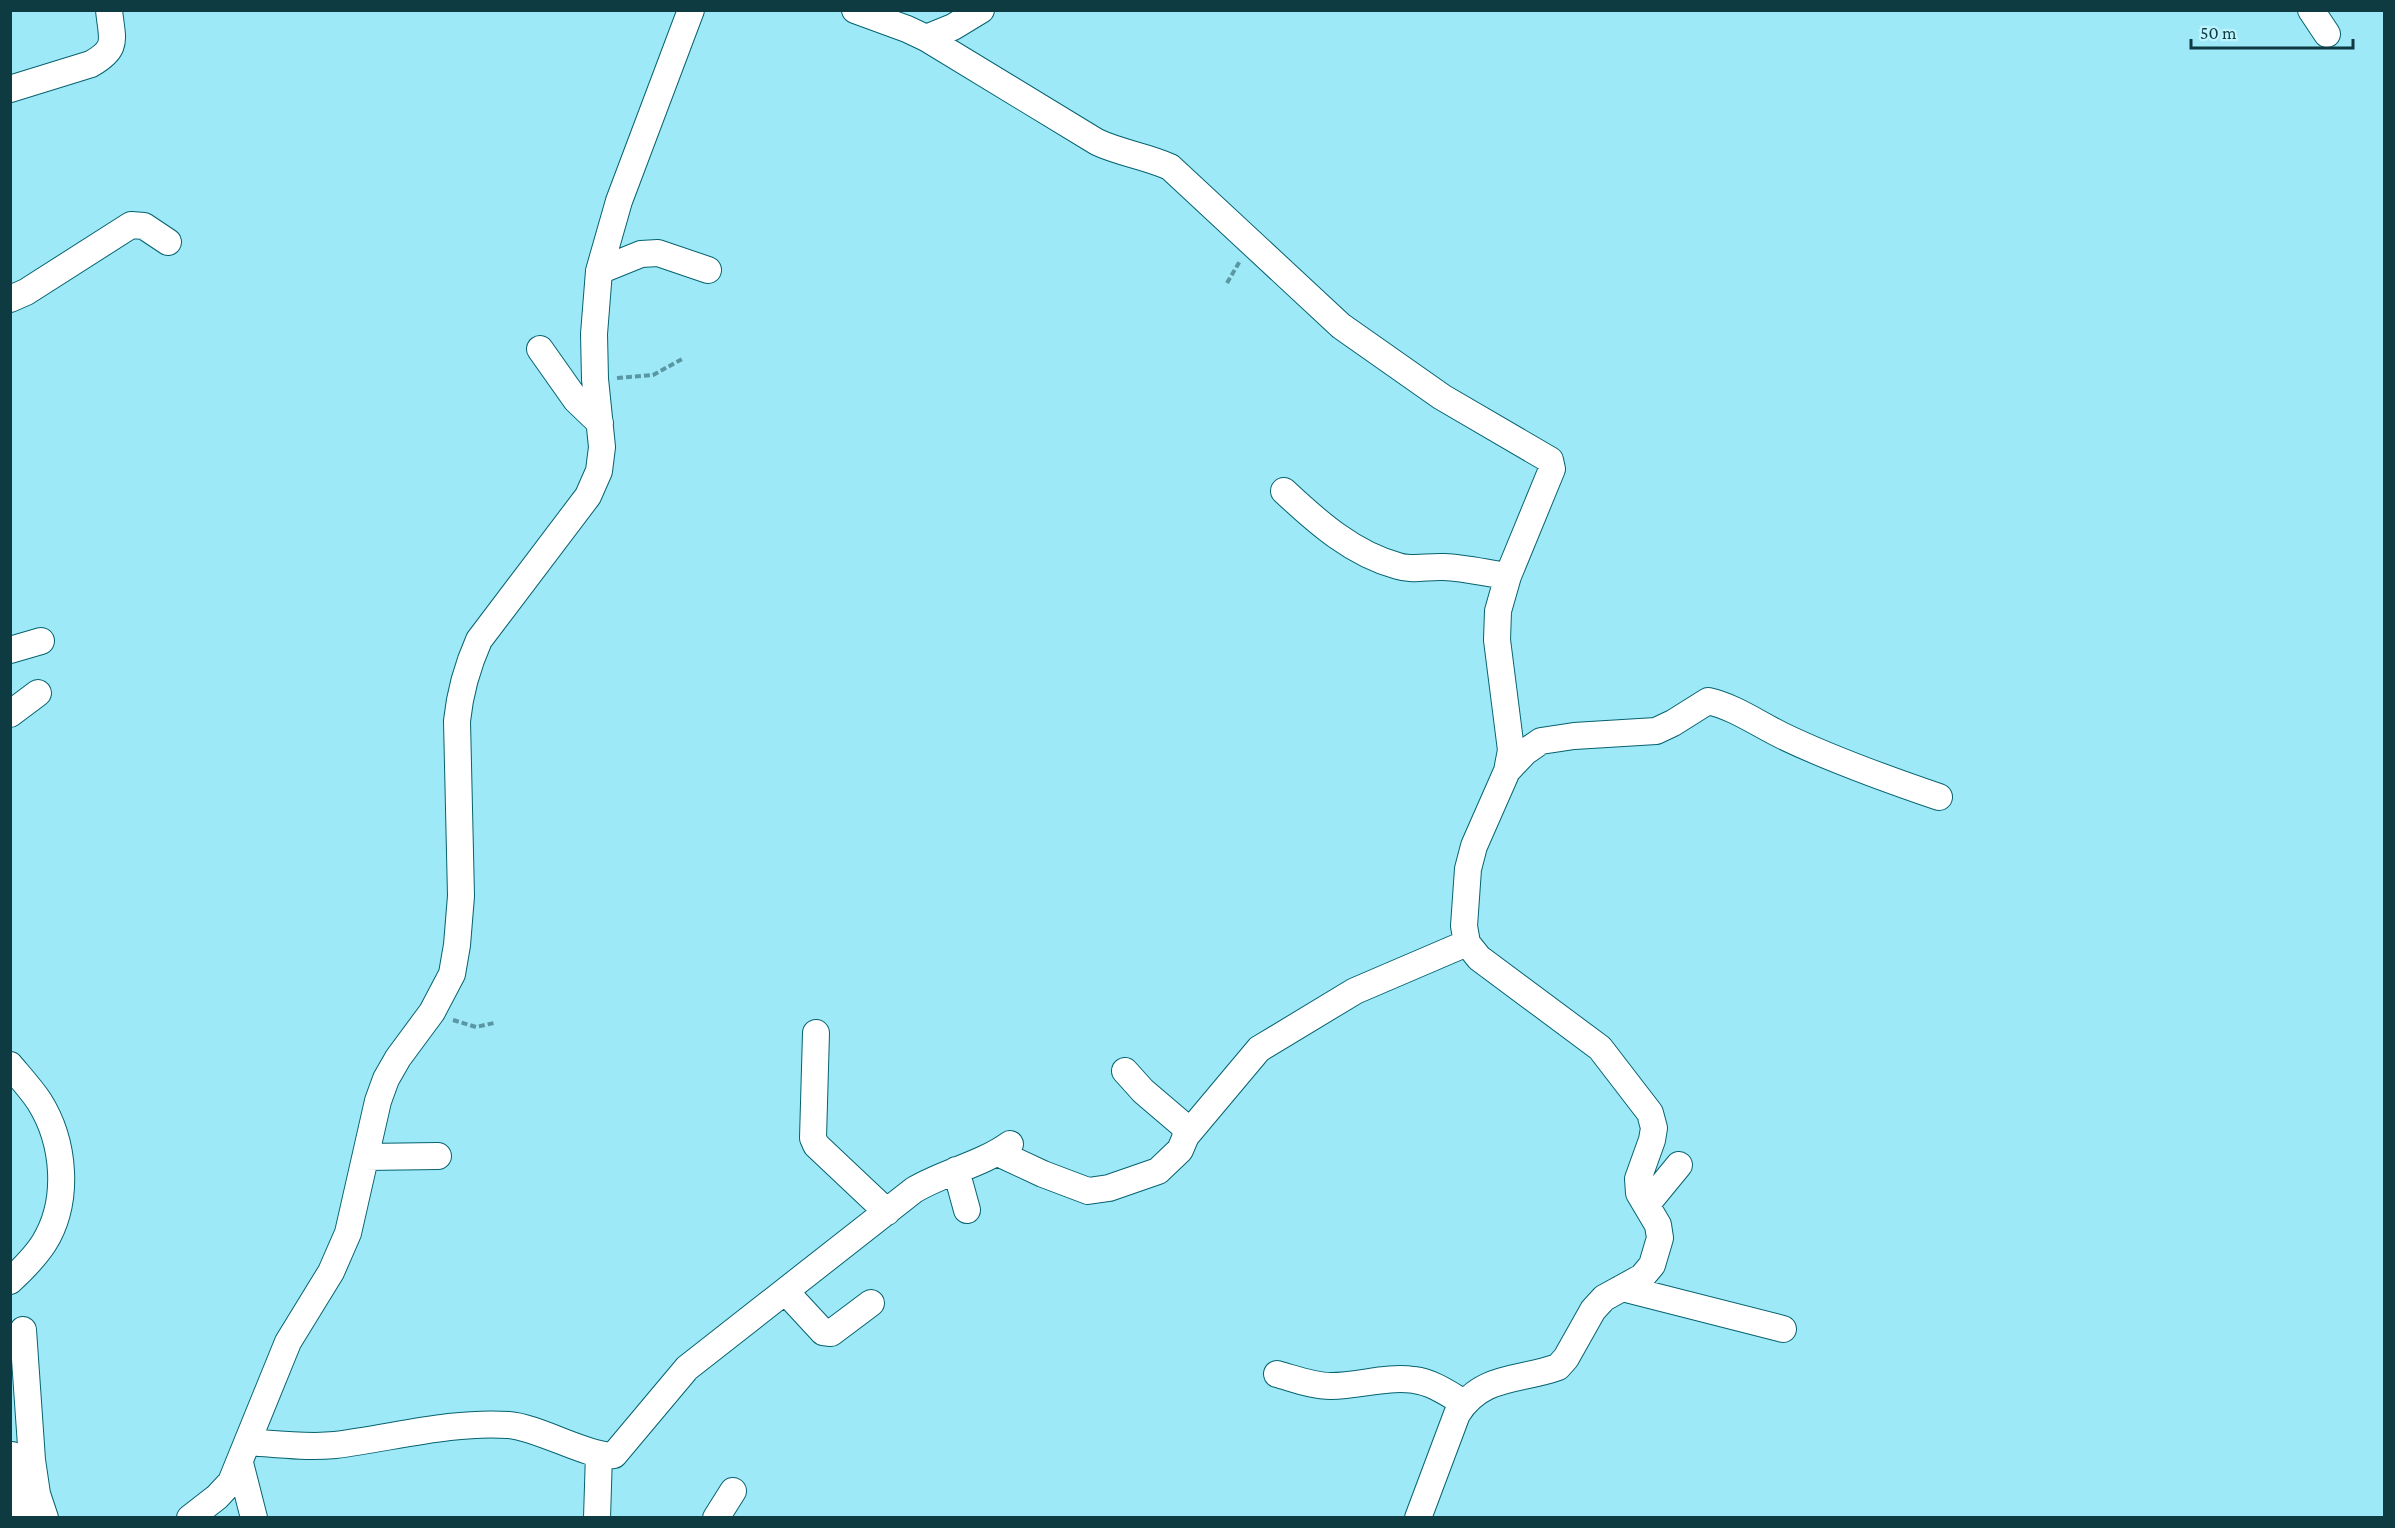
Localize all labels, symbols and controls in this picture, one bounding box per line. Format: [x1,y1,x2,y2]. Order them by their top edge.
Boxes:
scale bar [2191,12,2353,50]
text: 50 m [2200,23,2237,43]

